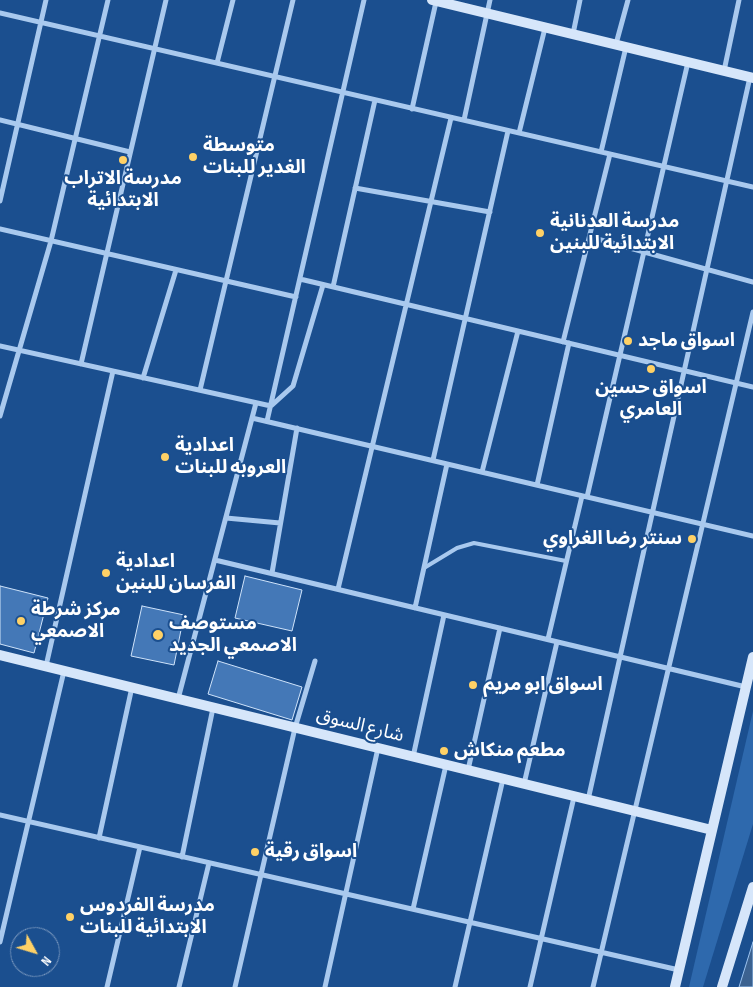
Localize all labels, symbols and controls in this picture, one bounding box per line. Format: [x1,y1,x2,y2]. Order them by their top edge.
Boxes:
place label: متوسطة الغدير للبنات [203,135,306,179]
marker: متوسطة الغدير للبنات [187,151,199,163]
marker: مدرسة الاتراب الابتدائية [117,154,129,166]
place label: مدرسة الاتراب الابتدائية [64,168,182,212]
place label: مدرسة العدنانية الابتدائية للبنين [550,211,679,255]
marker: مدرسة العدنانية الابتدائية للبنين [534,227,546,239]
place label: اسواق ماجد [638,330,735,352]
marker: اسواق ماجد [622,335,634,347]
marker: اسواق حسين العامري [645,363,657,375]
place label: اسواق حسين العامري [595,377,707,421]
place label: اعدادية العروبه للبنات [175,435,286,479]
marker: اعدادية العروبه للبنات [159,451,171,463]
place label: سنتر رضا الغراوي [543,528,682,550]
marker: سنتر رضا الغراوي [686,533,698,545]
place label: اعدادية الفرسان للبنين [116,551,236,595]
marker: اعدادية الفرسان للبنين [100,567,112,579]
place label: مركز شرطة الاصمعي [31,599,121,643]
place label: مستوصف الاصمعي الجديد [169,613,297,657]
marker: مركز شرطة الاصمعي [15,615,27,627]
marker: مستوصف الاصمعي الجديد [151,628,165,642]
place label: اسواق ابو مريم [483,674,603,696]
marker: اسواق ابو مريم [467,679,479,691]
street label: شارع السوق [314,704,406,748]
place label: مطعم منكاش [454,740,566,762]
marker: مطعم منكاش [438,745,450,757]
place label: اسواق رقية [265,841,357,863]
marker: اسواق رقية [249,846,261,858]
place label: مدرسة الفردوس الابتدائية للبنات [80,895,215,939]
marker: مدرسة الفردوس الابتدائية للبنات [64,911,76,923]
north arrow [10,927,60,977]
text: N [37,953,55,969]

